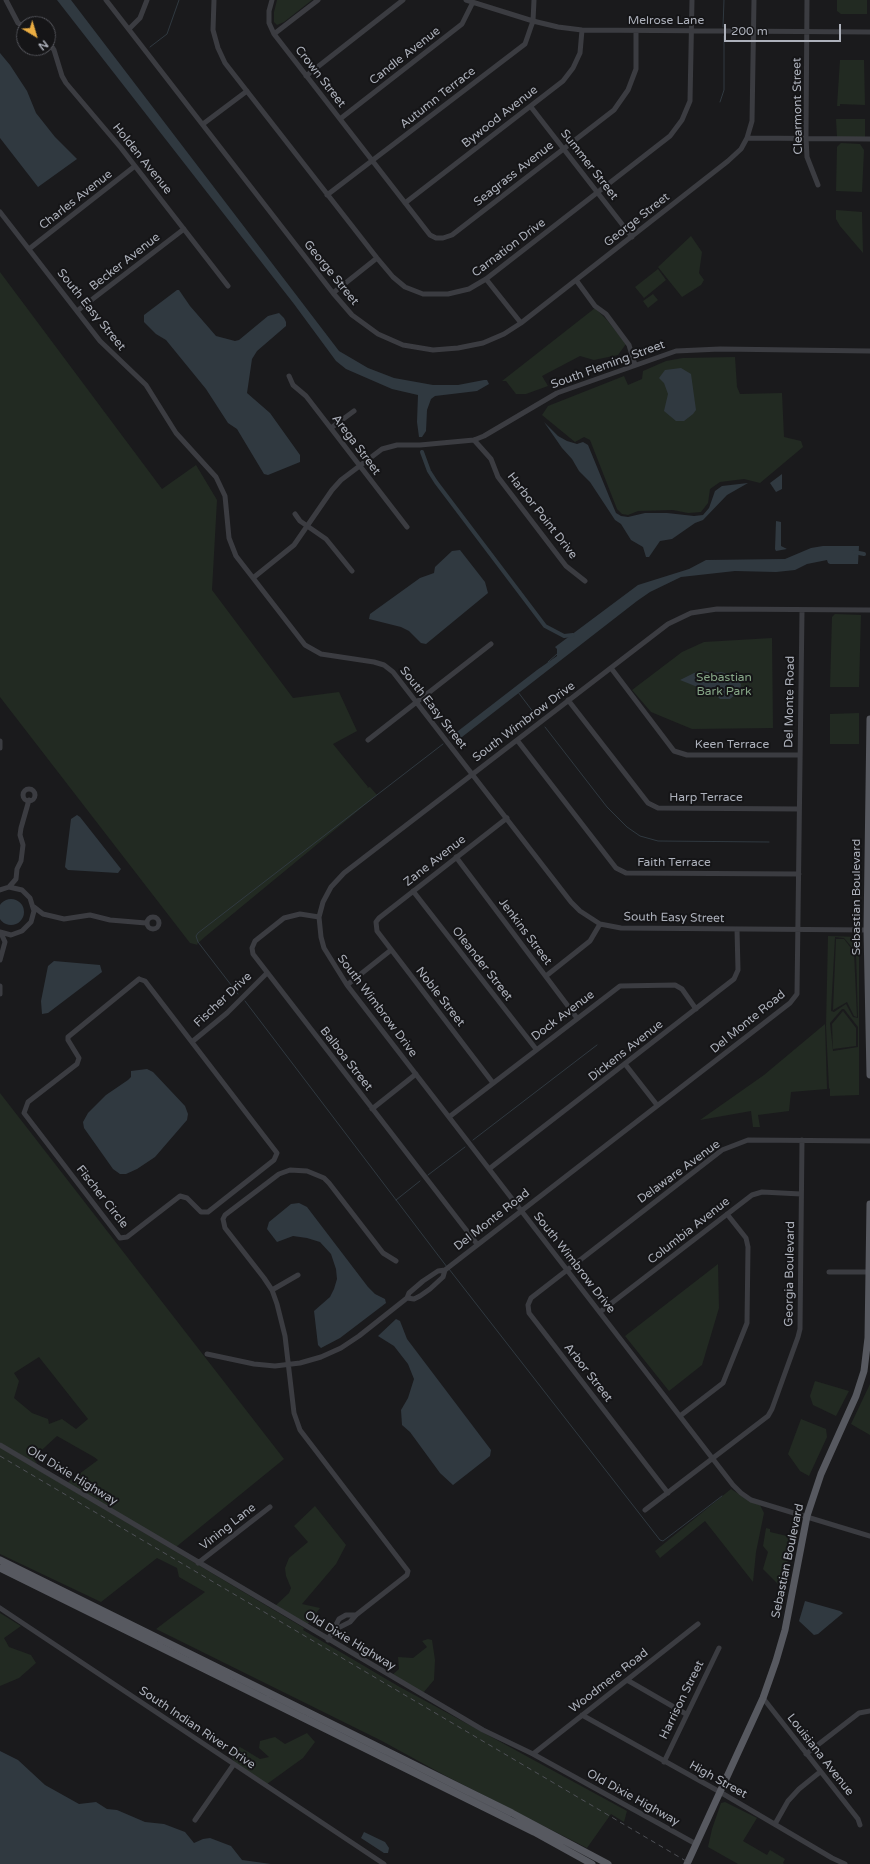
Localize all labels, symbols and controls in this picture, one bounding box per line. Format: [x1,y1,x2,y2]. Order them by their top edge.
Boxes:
street label: Melrose Lane [628,14,704,28]
north arrow [16,16,56,56]
scale bar [726,16,843,42]
street label: Candle Avenue [367,24,443,88]
text: 200 m [731,24,768,38]
text: N [36,37,51,53]
street label: Crown Street [292,43,348,111]
street label: Clearmont Street [790,57,806,155]
street label: Autumn Terrace [397,64,479,132]
street label: Bywood Avenue [459,83,541,151]
street label: Holden Avenue [109,121,175,197]
street label: Summer Street [557,127,621,203]
street label: Seagrass Avenue [471,138,557,210]
street label: Charles Avenue [37,167,115,233]
street label: George Street [601,190,673,250]
street label: Carnation Drive [469,216,549,280]
street label: Becker Avenue [87,230,163,294]
street label: George Street [300,238,362,308]
street label: South Easy Street [54,266,128,354]
street label: South Fleming Street [549,338,667,392]
street label: Arega Street [329,412,383,478]
street label: Harbor Point Drive [504,470,580,562]
street label: Del Monte Road [782,656,798,748]
street label: South Easy Street [396,664,470,752]
park label: Sebastian Bark Park [696,671,752,699]
street label: South Wimbrow Drive [470,679,578,765]
street label: Keen Terrace [695,738,769,752]
street label: Harp Terrace [669,791,743,805]
street label: Zane Avenue [401,832,469,890]
street label: Sebastian Boulevard [850,839,864,955]
street label: Faith Terrace [637,856,711,870]
street label: Jenkins Street [495,896,555,968]
street label: South Easy Street [623,910,725,926]
street label: Oleander Street [449,924,515,1004]
street label: South Wimbrow Drive [334,952,420,1060]
street label: Noble Street [412,964,468,1030]
street label: Fischer Drive [191,970,255,1030]
street label: Del Monte Road [708,987,788,1057]
street label: Dock Avenue [529,988,597,1044]
street label: Dickens Avenue [586,1017,666,1085]
street label: Balboa Street [317,1024,375,1094]
street label: Delaware Avenue [635,1137,723,1207]
street label: Fischer Circle [73,1163,131,1231]
street label: Del Monte Road [451,1186,533,1254]
street label: Columbia Avenue [645,1195,733,1267]
street label: South Wimbrow Drive [530,1210,618,1316]
street label: Georgia Boulevard [782,1221,798,1327]
street label: Arbor Street [561,1341,615,1405]
street label: Old Dixie Highway [24,1443,120,1509]
street label: Vining Lane [197,1501,259,1553]
street label: Sebastian Boulevard [769,1502,807,1620]
street label: Old Dixie Highway [302,1608,398,1674]
street label: Woodmere Road [567,1646,651,1716]
street label: Harrison Street [657,1658,707,1742]
street label: South Indian River Drive [136,1684,258,1772]
street label: Louisiana Avenue [784,1711,856,1799]
street label: High Street [686,1758,750,1802]
street label: Old Dixie Highway [584,1767,682,1829]

